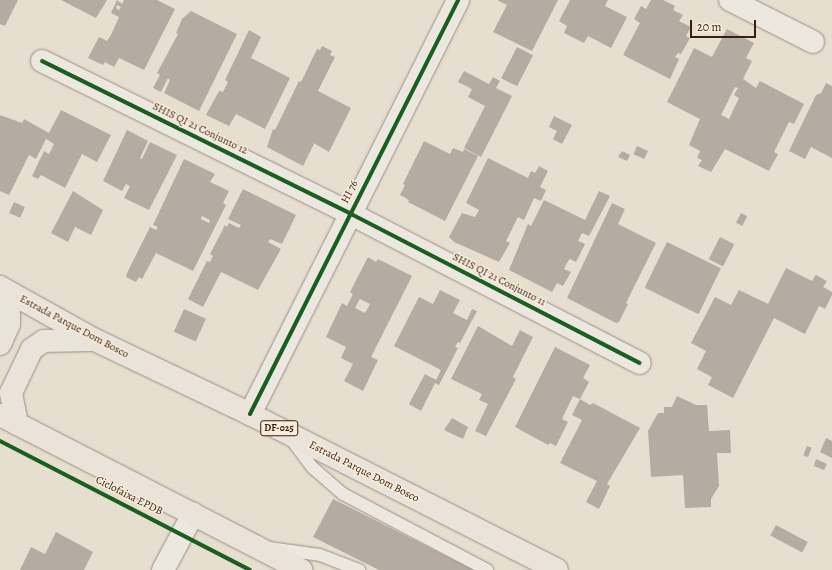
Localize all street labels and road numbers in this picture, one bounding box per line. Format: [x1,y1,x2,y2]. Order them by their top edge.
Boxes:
street label: SHIS QI 21 Conjunto 12 [150,100,250,158]
street label: HI 76 [339,178,361,206]
street label: SHIS QI 21 Conjunto 11 [450,251,548,309]
street label: Estrada Parque Dom Bosco [17,293,131,361]
road number: DF-025 [260,420,298,436]
street label: Estrada Parque Dom Bosco [307,439,421,505]
street label: Ciclofaixa EPDB [93,473,165,519]

